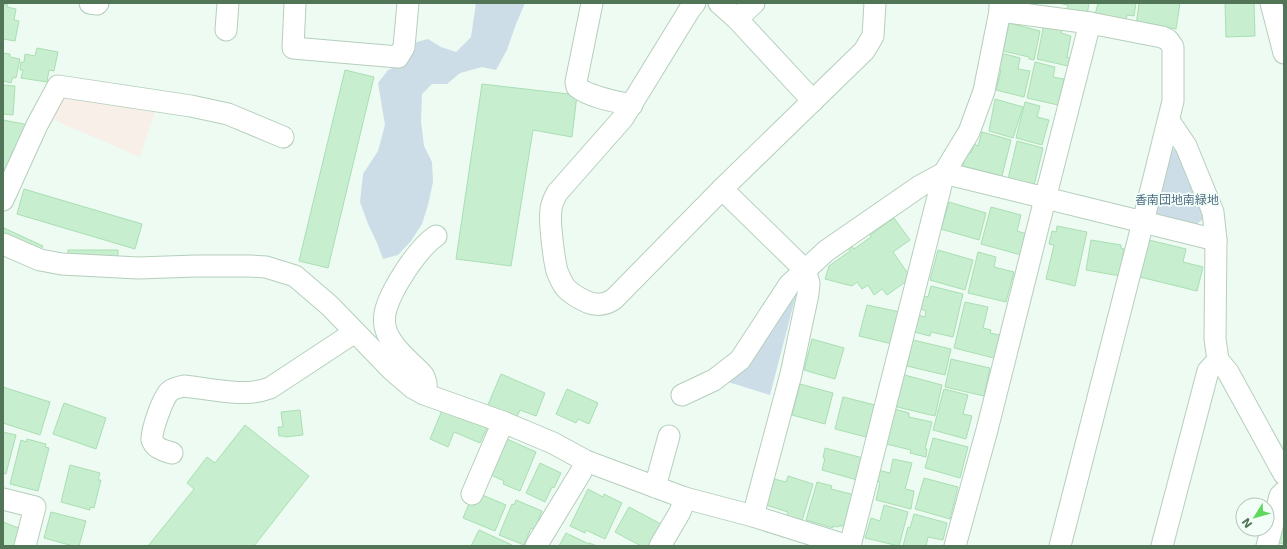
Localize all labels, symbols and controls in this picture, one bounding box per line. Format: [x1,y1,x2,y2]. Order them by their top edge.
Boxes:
park label: 香南団地南緑地 [1135,193,1219,207]
north arrow [1235,497,1275,537]
text: N [1239,515,1255,530]

